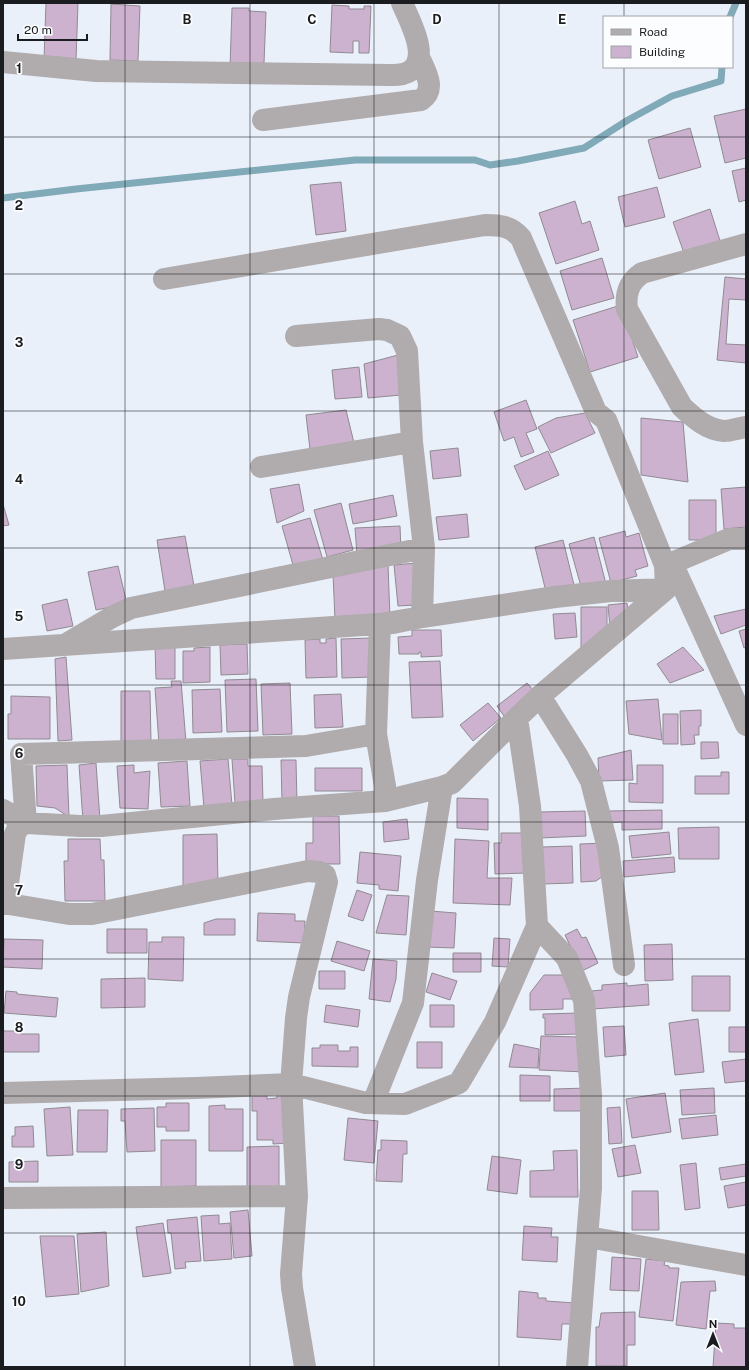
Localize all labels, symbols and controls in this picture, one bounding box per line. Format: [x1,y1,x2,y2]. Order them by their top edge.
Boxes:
text: B [183,12,192,27]
text: C [307,12,317,27]
text: D [432,12,442,27]
text: E [558,12,566,27]
scale bar [18,16,87,42]
legend [603,16,733,68]
text: 20 m [24,23,52,37]
text: Road [639,25,667,39]
text: Building [639,45,685,59]
text: 1 [16,61,22,76]
text: 2 [15,198,23,213]
text: 3 [15,335,24,350]
text: 4 [15,472,24,487]
text: 5 [15,609,24,624]
text: 6 [15,746,24,761]
text: 7 [15,883,23,898]
text: 8 [15,1020,24,1035]
text: 9 [15,1157,23,1172]
text: 10 [12,1294,26,1309]
north arrow [693,1314,733,1354]
text: N [709,1318,717,1330]

